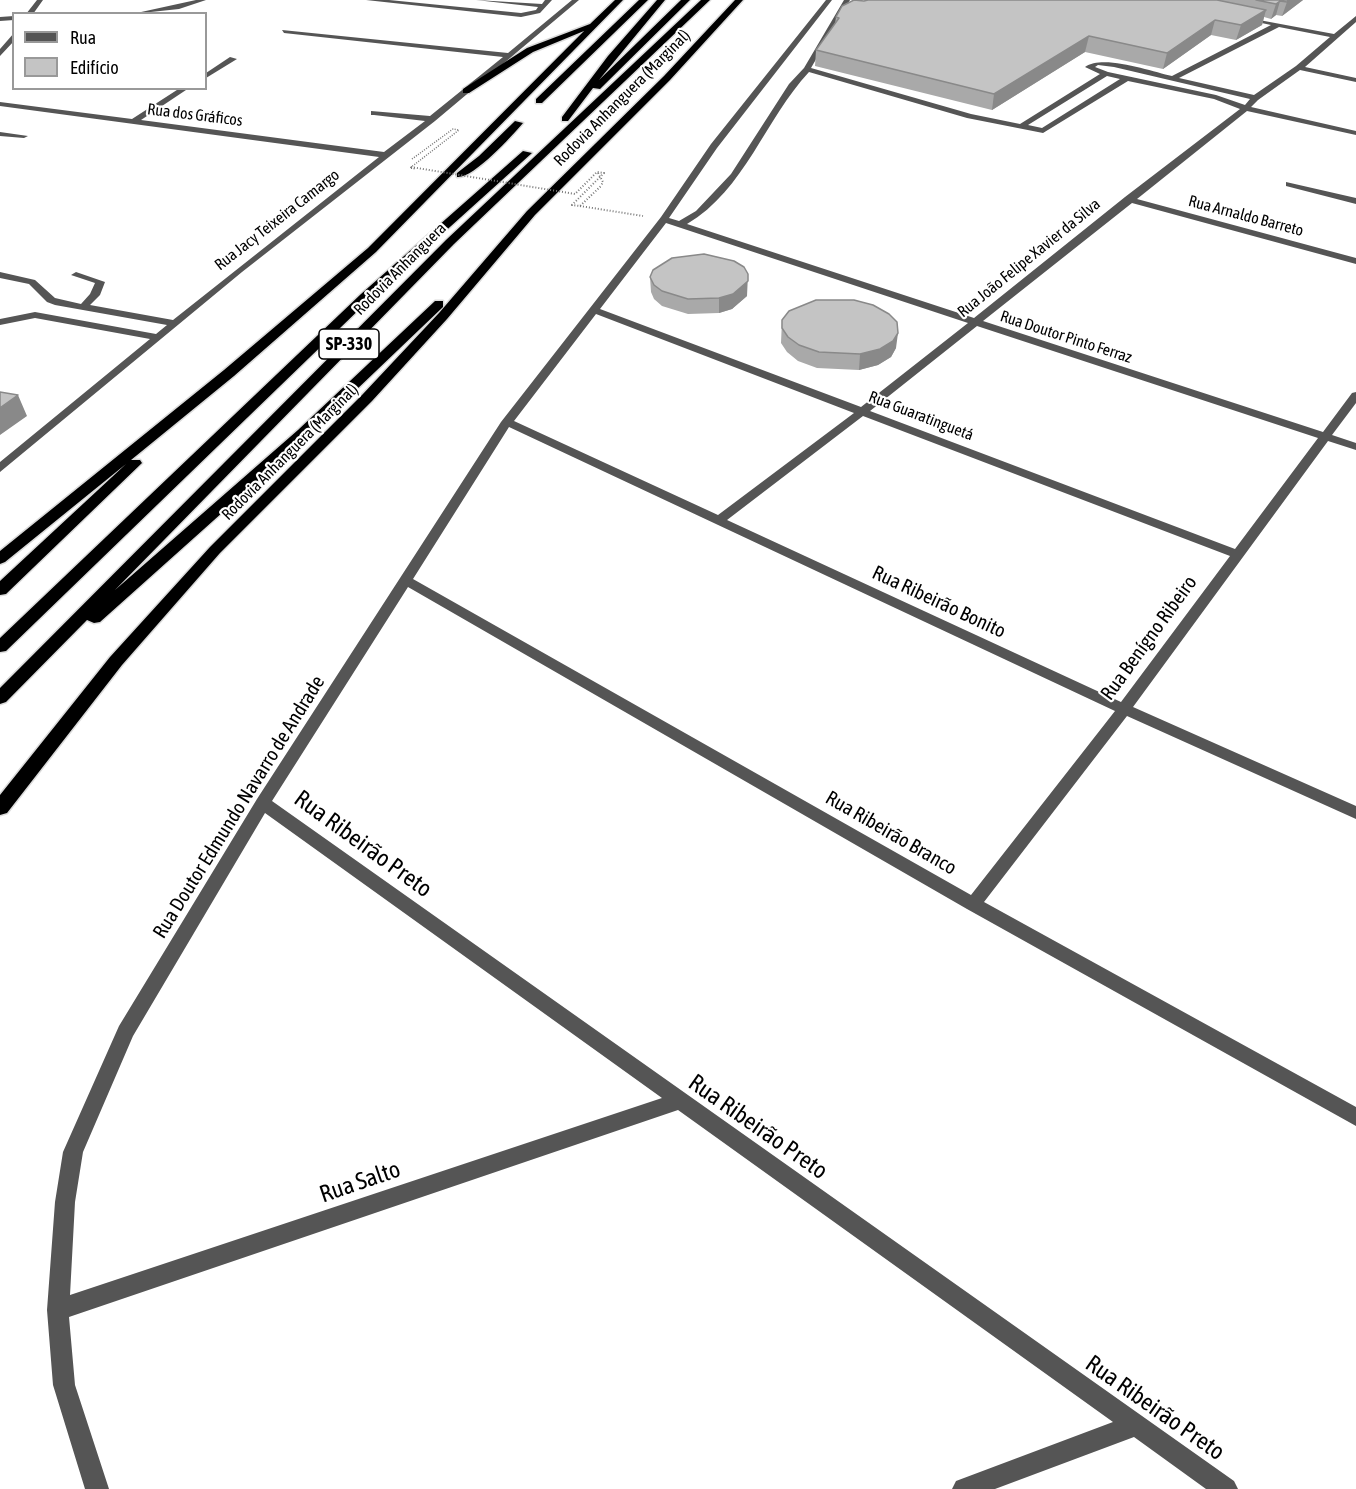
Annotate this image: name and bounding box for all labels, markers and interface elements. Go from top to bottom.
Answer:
legend [12,12,207,90]
street label: Rodovia Anhanguera (Marginal) [550,26,694,170]
text: Rua [70,27,96,48]
text: Edifício [70,57,119,78]
street label: Rua dos Gráficos [146,100,244,130]
street label: Rua Jacy Teixeira Camargo [211,165,343,275]
street label: Rua Arnaldo Barreto [1186,191,1306,241]
street label: Rua João Felipe Xavier da Silva [954,194,1104,322]
street label: Rodovia Anhanguera [350,219,450,319]
street label: Rua Doutor Pinto Ferraz [998,307,1134,367]
road number: SP-330 [319,329,379,359]
street label: Rodovia Anhanguera (Marginal) [218,380,362,524]
street label: Rua Guaratinguetá [866,387,976,445]
street label: Rua Ribeirão Bonito [868,561,1010,643]
street label: Rua Benígno Ribeiro [1096,571,1202,705]
street label: Rua Doutor Edmundo Navarro de Andrade [148,671,330,943]
street label: Rua Ribeirão Preto [288,784,438,904]
street label: Rua Ribeirão Branco [821,786,961,880]
street label: Rua Ribeirão Preto [683,1068,833,1186]
street label: Rua Salto [316,1155,404,1209]
street label: Rua Ribeirão Preto [1080,1349,1230,1467]

